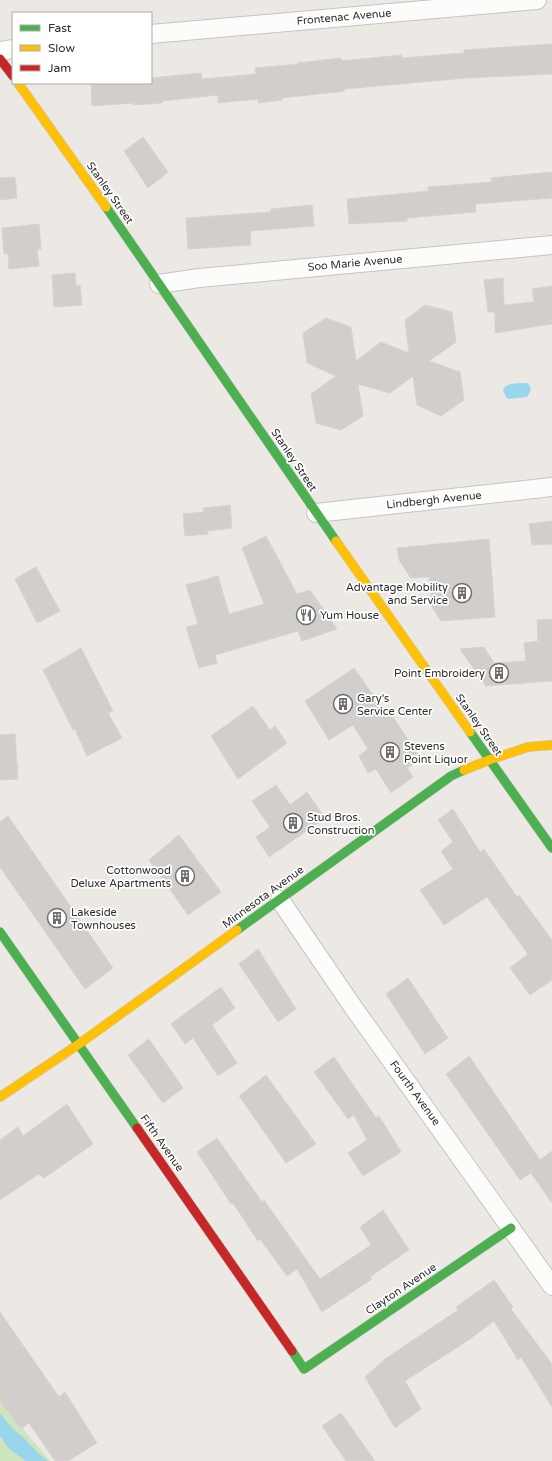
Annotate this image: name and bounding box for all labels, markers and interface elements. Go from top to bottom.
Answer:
street label: Frontenac Avenue [296,6,392,28]
legend [12,12,152,84]
text: Fast [48,21,72,35]
text: Slow [48,41,75,55]
text: Jam [48,61,71,75]
street label: Stanley Street [84,159,136,227]
street label: Soo Marie Avenue [307,252,403,274]
street label: Stanley Street [268,426,320,494]
street label: Lindbergh Avenue [386,489,482,511]
place label: Advantage Mobility and Service [346,581,448,607]
building icon: Advantage Mobility and Service [451,582,473,604]
restaurant icon: Yum House [295,604,317,626]
place label: Yum House [320,609,379,622]
building icon: Point Embroidery [488,662,510,684]
place label: Point Embroidery [394,667,485,680]
street label: Stanley Street [453,691,505,759]
place label: Gary's Service Center [357,692,433,718]
building icon: Gary's Service Center [332,693,354,715]
place label: Stevens Point Liquor [404,740,469,766]
building icon: Stevens Point Liquor [379,741,401,763]
place label: Stud Bros. Construction [307,811,374,837]
building icon: Stud Bros. Construction [282,812,304,834]
street label: Minnesota Avenue [220,863,306,931]
place label: Cottonwood Deluxe Apartments [70,864,171,890]
building icon: Cottonwood Deluxe Apartments [174,865,196,887]
place label: Lakeside Townhouses [71,906,136,932]
building icon: Lakeside Townhouses [46,907,68,929]
street label: Fourth Avenue [387,1058,443,1128]
street label: Fifth Avenue [138,1112,186,1174]
street label: Clayton Avenue [363,1261,439,1317]

